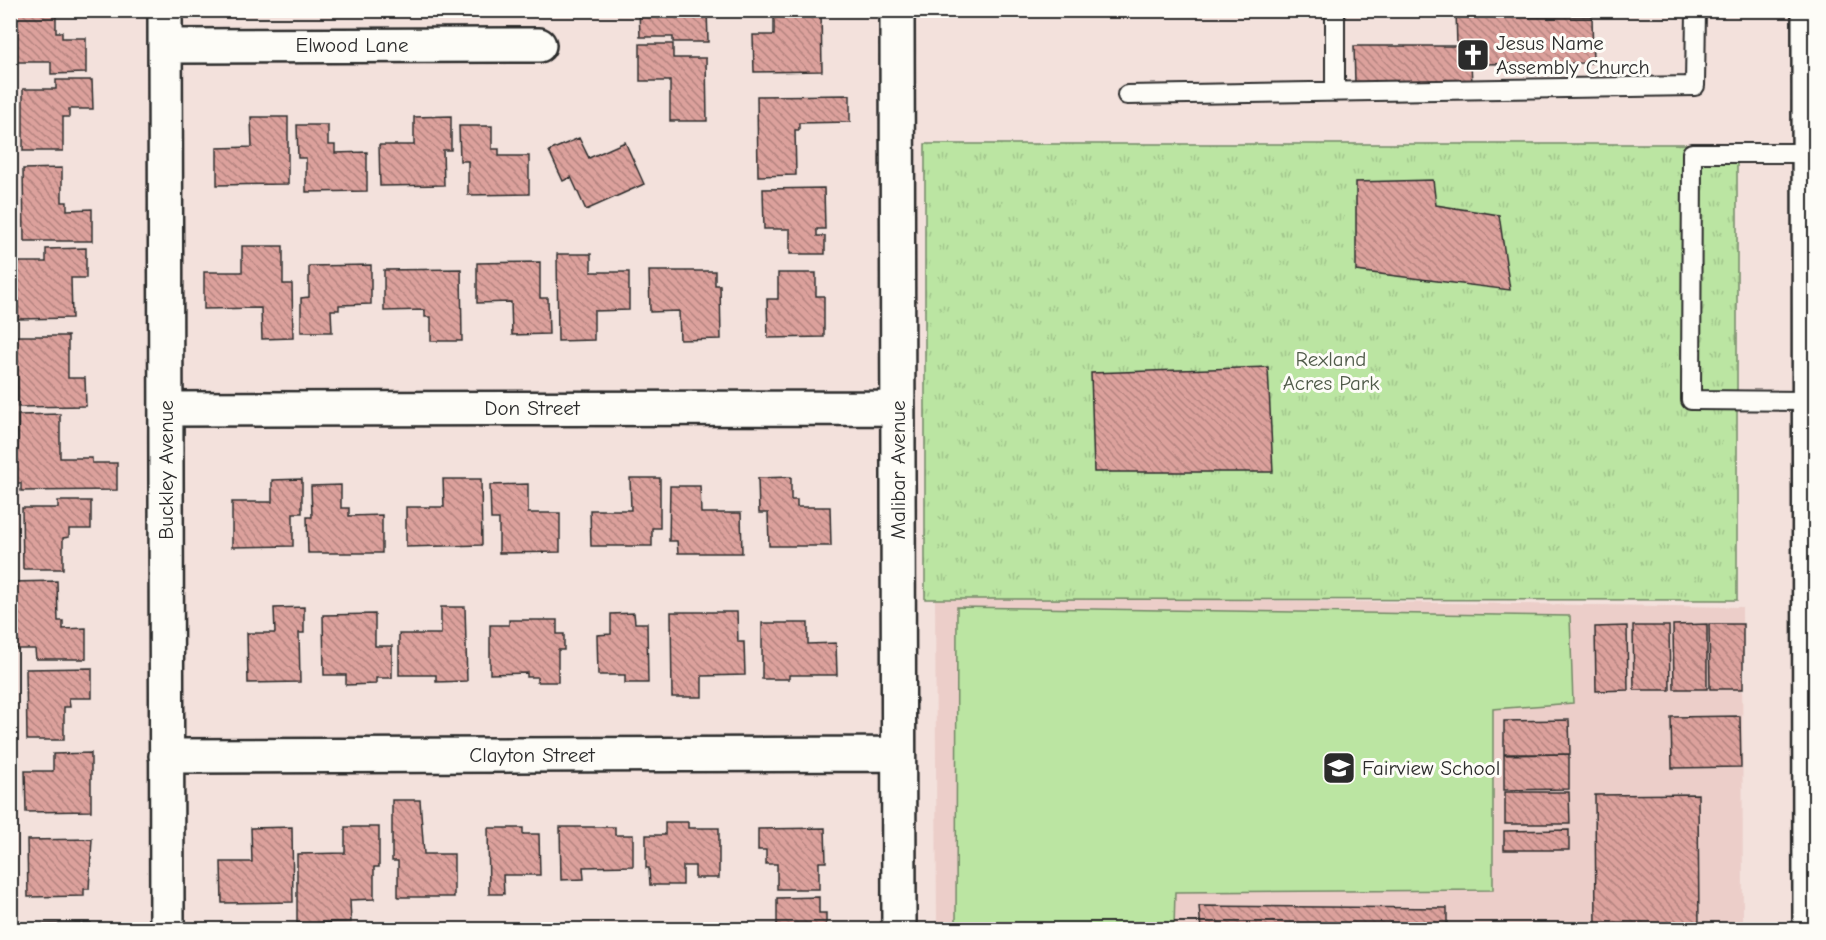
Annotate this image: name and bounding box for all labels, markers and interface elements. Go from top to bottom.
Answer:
place label: Jesus Name Assembly Church [1496,31,1650,79]
street label: Elwood Lane [296,33,408,57]
church icon: Jesus Name Assembly Church [1455,37,1491,73]
park label: Rexland Acres Park [1283,347,1379,395]
street label: Don Street [484,396,581,420]
street label: Buckley Avenue [154,400,178,540]
street label: Malibar Avenue [886,400,910,540]
street label: Clayton Street [469,743,596,767]
school or university icon: Fairview School [1321,750,1357,786]
place label: Fairview School [1362,756,1500,780]

